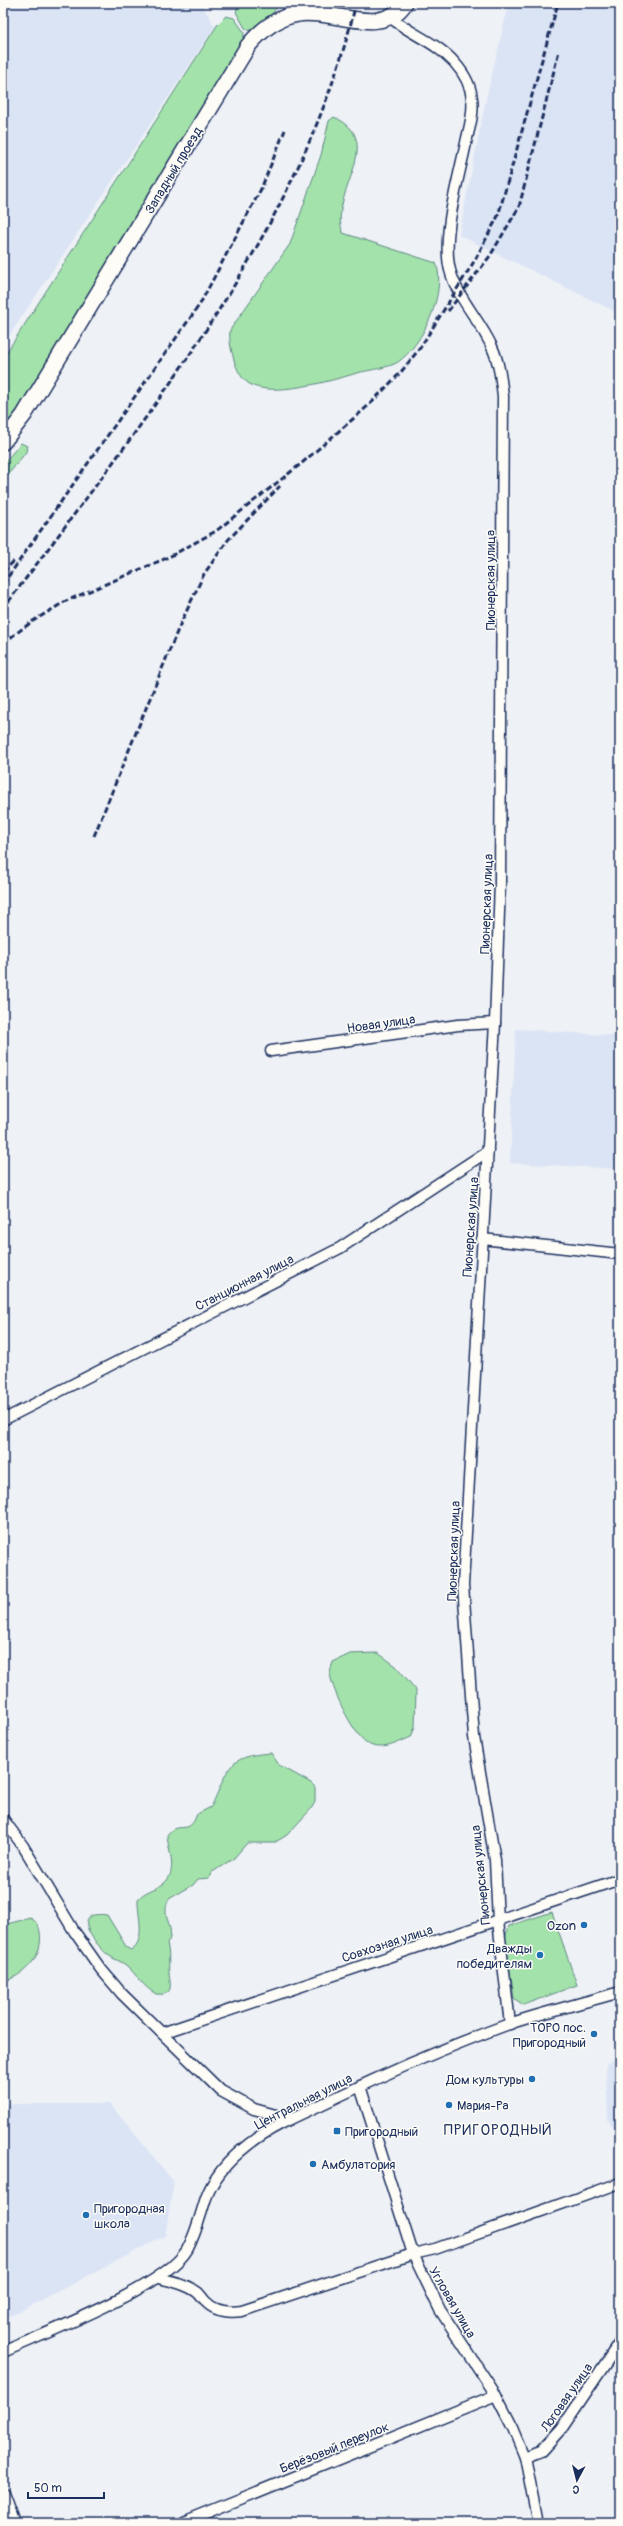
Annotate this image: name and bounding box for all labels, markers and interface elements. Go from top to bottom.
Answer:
street label: Западный проезд [142,124,206,217]
street label: Пионерская улица [483,530,499,630]
street label: Пионерская улица [477,854,497,954]
street label: Новая улица [346,1011,416,1037]
street label: Пионерская улица [460,1177,482,1278]
street label: Станционная улица [193,1251,296,1315]
street label: Пионерская улица [444,1501,464,1601]
street label: Пионерская улица [468,1824,494,1926]
place label: Ozon [547,1918,576,1934]
marker: Ozon [579,1920,589,1930]
street label: Совхозная улица [340,1922,435,1966]
place label: Дважды победителям [457,1941,532,1972]
marker: Дважды победителям [535,1950,545,1960]
place label: ТОРО пос. Пригородный [513,2020,586,2051]
marker: ТОРО пос. Пригородный [589,2029,599,2039]
street label: Центральная улица [252,2070,355,2133]
place label: Дом культуры [445,2072,524,2088]
marker: Дом культуры [527,2074,537,2084]
place label: Мария-Ра [457,2098,508,2114]
marker: Мария-Ра [444,2100,454,2110]
district label: ПРИГОРОДНЫЙ [444,2121,552,2140]
place label: Пригородный [345,2124,418,2140]
marker: Пригородный [332,2126,342,2136]
place label: Амбулатория [321,2157,395,2173]
marker: Амбулатория [308,2159,318,2169]
place label: Пригородная школа [94,2201,165,2232]
marker: Пригородная школа [81,2210,91,2220]
street label: Угловая улица [425,2264,479,2341]
street label: Логовая улица [537,2360,596,2436]
street label: Берёзовый переулок [278,2419,391,2477]
north arrow [557,2460,597,2500]
scale bar [28,2474,104,2500]
text: 50 m [34,2481,62,2496]
text: С [571,2483,580,2496]

